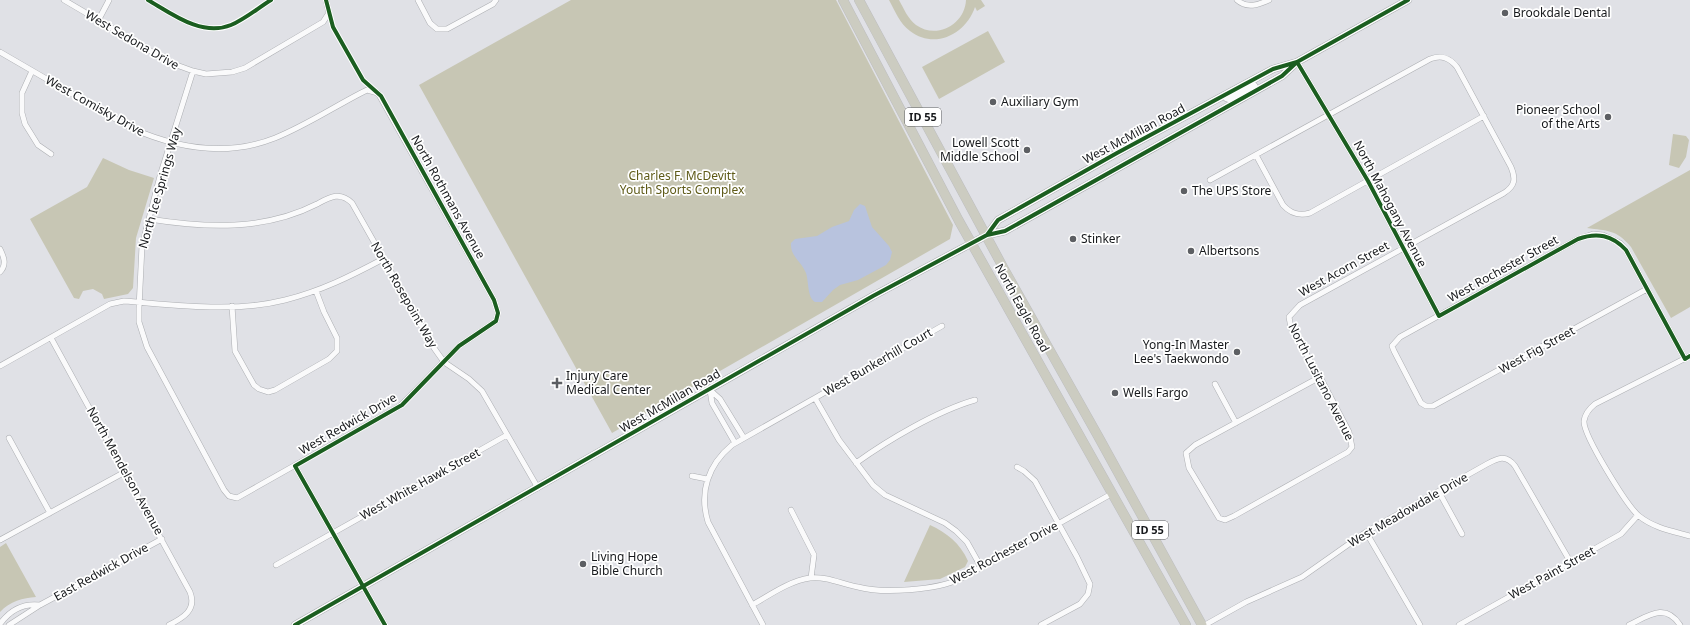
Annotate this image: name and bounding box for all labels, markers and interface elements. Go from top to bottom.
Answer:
place label: Brookdale Dental [1513,4,1611,21]
street label: West Sedona Drive [82,6,183,73]
marker: Brookdale Dental [1500,8,1510,18]
street label: West Comisky Drive [43,71,148,140]
place label: Auxiliary Gym [1001,93,1079,110]
marker: Auxiliary Gym [988,97,998,107]
street label: West McMillan Road [1080,99,1188,168]
place label: Pioneer School of the Arts [1516,101,1600,132]
road number: ID 55 [905,108,941,126]
marker: Pioneer School of the Arts [1603,112,1613,122]
street label: North Ice Springs Way [134,124,185,250]
street label: North Rothmans Avenue [407,132,490,262]
place label: Lowell Scott Middle School [940,134,1020,165]
street label: North Mahogany Avenue [1350,137,1431,270]
marker: Lowell Scott Middle School [1022,145,1032,155]
park label: Charles F. McDevitt Youth Sports Complex [620,167,745,198]
place label: The UPS Store [1192,182,1272,199]
marker: The UPS Store [1179,186,1189,196]
place label: Stinker [1081,230,1121,247]
street label: West Rochester Street [1444,231,1562,306]
marker: Stinker [1068,234,1078,244]
street label: West Acorn Street [1296,236,1392,300]
street label: North Rosepoint Way [367,239,442,352]
place label: Albertsons [1199,242,1260,259]
marker: Albertsons [1186,246,1196,256]
street label: North Eagle Road [991,260,1054,355]
street label: North Lusitano Avenue [1284,320,1359,444]
street label: West Fig Street [1496,321,1578,377]
street label: West Bunkerhill Court [820,323,936,400]
place label: Yong-In Master Lee's Taekwondo [1134,336,1229,367]
marker: Yong-In Master Lee's Taekwondo [1232,347,1242,357]
street label: West McMillan Road [616,365,723,436]
place label: Injury Care Medical Center [566,367,651,398]
marker: Injury Care Medical Center [551,377,563,389]
place label: Wells Fargo [1123,384,1188,401]
marker: Wells Fargo [1110,388,1120,398]
street label: West Redwick Drive [296,389,400,458]
street label: North Mendelson Avenue [83,404,168,538]
street label: West White Hawk Street [357,443,483,524]
street label: West Meadowdale Drive [1345,468,1471,551]
street label: West Rochester Drive [947,517,1061,588]
road number: ID 55 [1132,521,1168,539]
street label: East Redwick Drive [50,538,151,605]
street label: West Paint Street [1505,541,1599,603]
place label: Living Hope Bible Church [591,548,663,579]
marker: Living Hope Bible Church [578,559,588,569]

